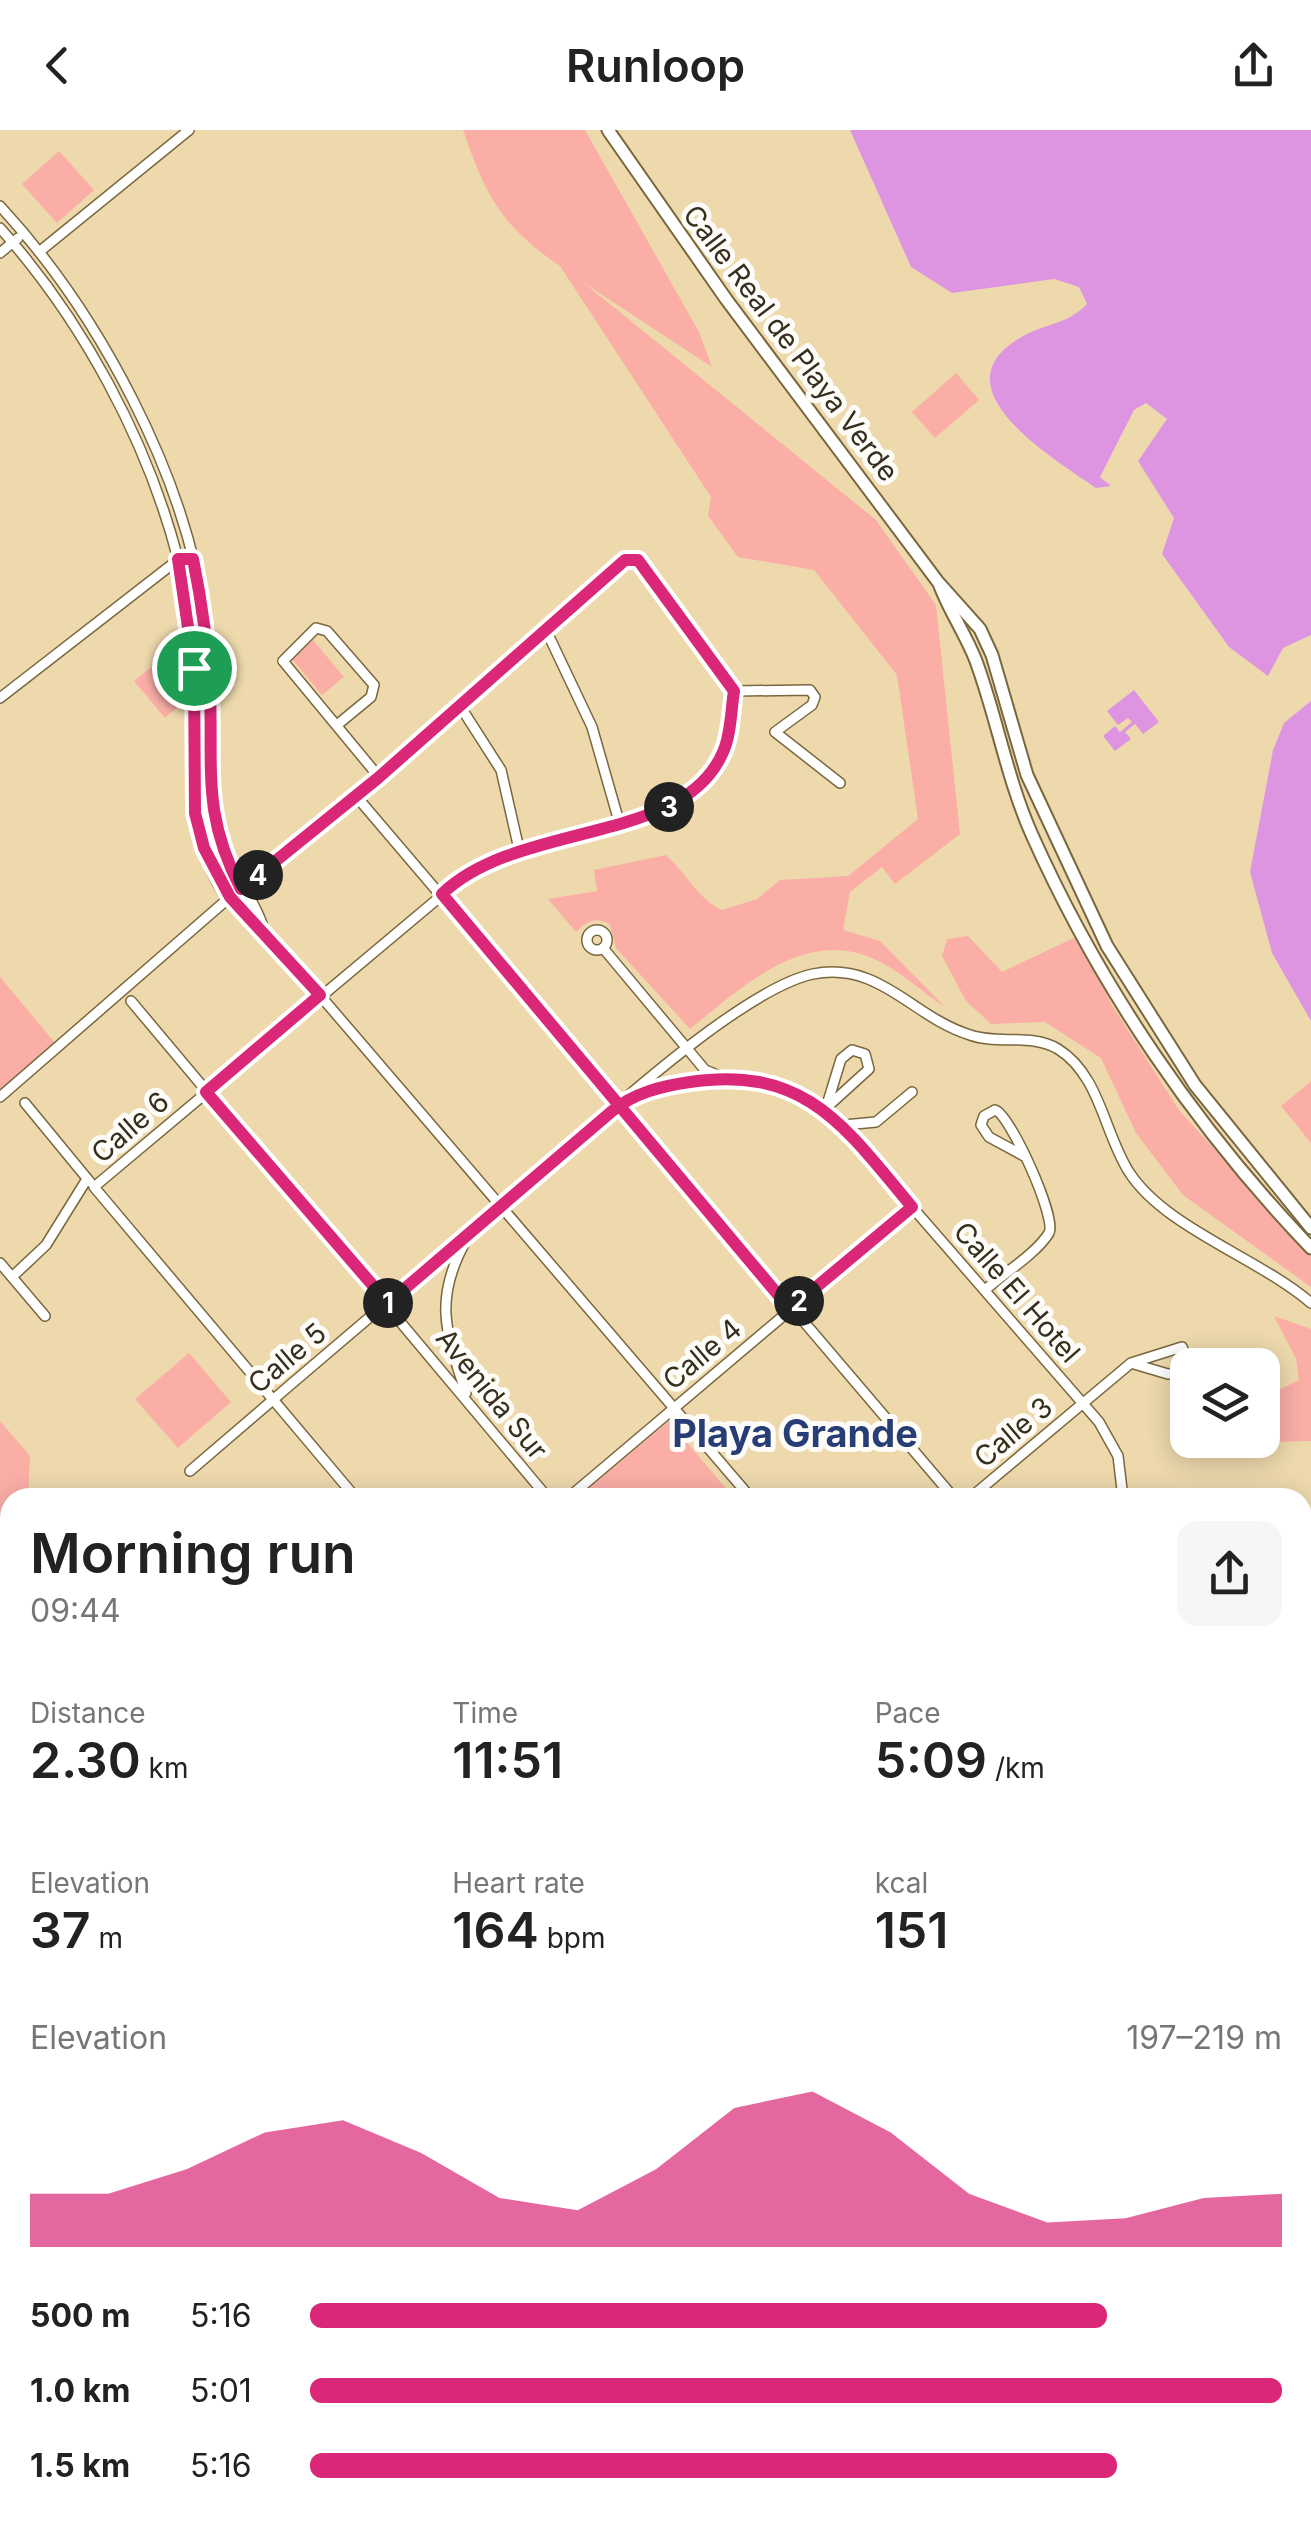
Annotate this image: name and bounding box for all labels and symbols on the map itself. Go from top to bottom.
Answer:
street label: Calle Real de Playa Verde [676,198,906,488]
pin [152,626,237,711]
pin: 3 [644,782,694,832]
pin: 4 [233,850,283,900]
street label: Calle 6 [84,1084,176,1170]
street label: Calle El Hotel [947,1215,1087,1369]
pin: 2 [774,1276,824,1326]
pin: 1 [363,1278,413,1328]
street label: Calle 4 [656,1311,748,1397]
street label: Calle 5 [241,1316,333,1400]
street label: Avenida Sur [429,1322,555,1466]
street label: Calle 3 [967,1390,1059,1474]
district label: Playa Grande [672,1410,918,1456]

